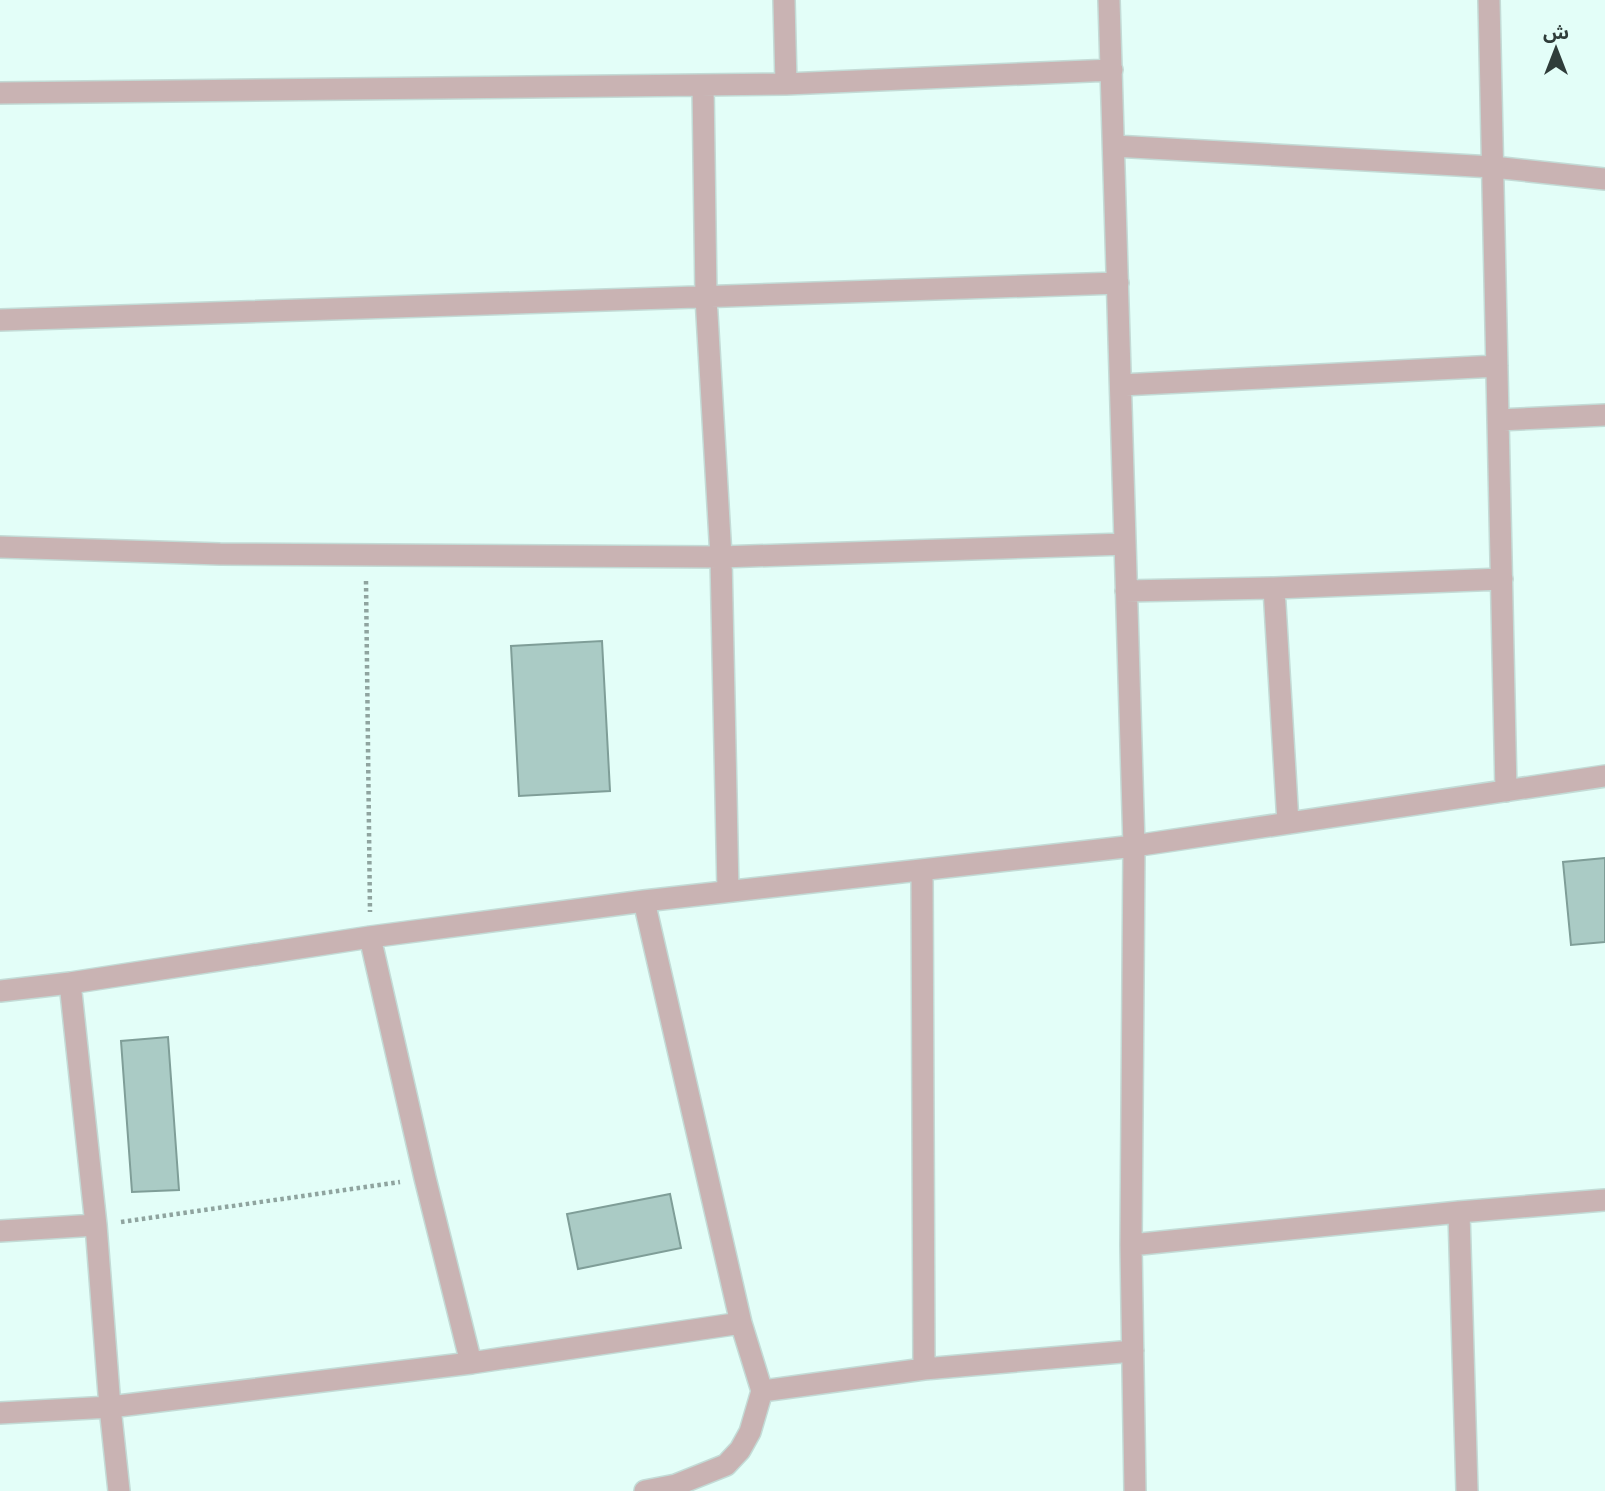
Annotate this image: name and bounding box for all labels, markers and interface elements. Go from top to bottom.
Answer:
north arrow [1521,14,1591,84]
text: ش [1543,21,1569,44]

